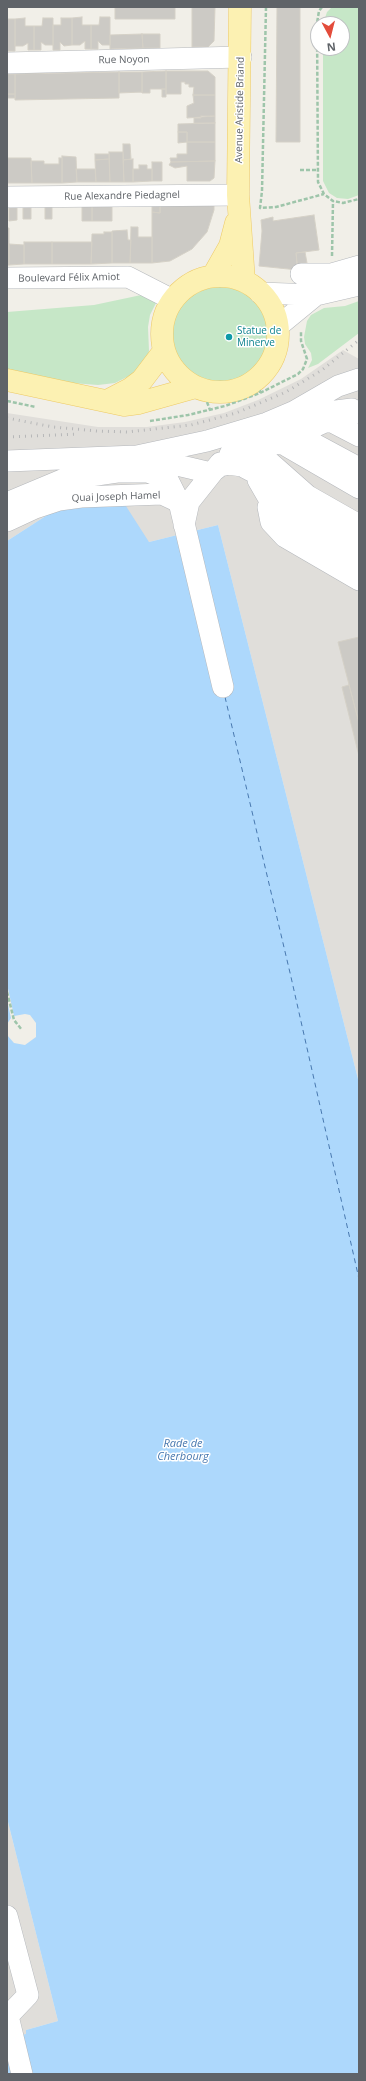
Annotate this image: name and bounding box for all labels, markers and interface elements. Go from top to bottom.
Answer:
north arrow [310,16,350,56]
text: N [326,39,337,55]
street label: Rue Noyon [98,54,150,66]
street label: Avenue Aristide Briand [233,57,247,163]
street label: Rue Alexandre Piedagnel [64,189,180,203]
street label: Boulevard Félix Amiot [18,271,120,285]
place label: Statue de Minerve [237,325,281,348]
marker: Statue de Minerve [224,332,234,342]
street label: Quai Joseph Hamel [71,489,161,505]
water label: Rade de Cherbourg [157,1437,209,1463]

